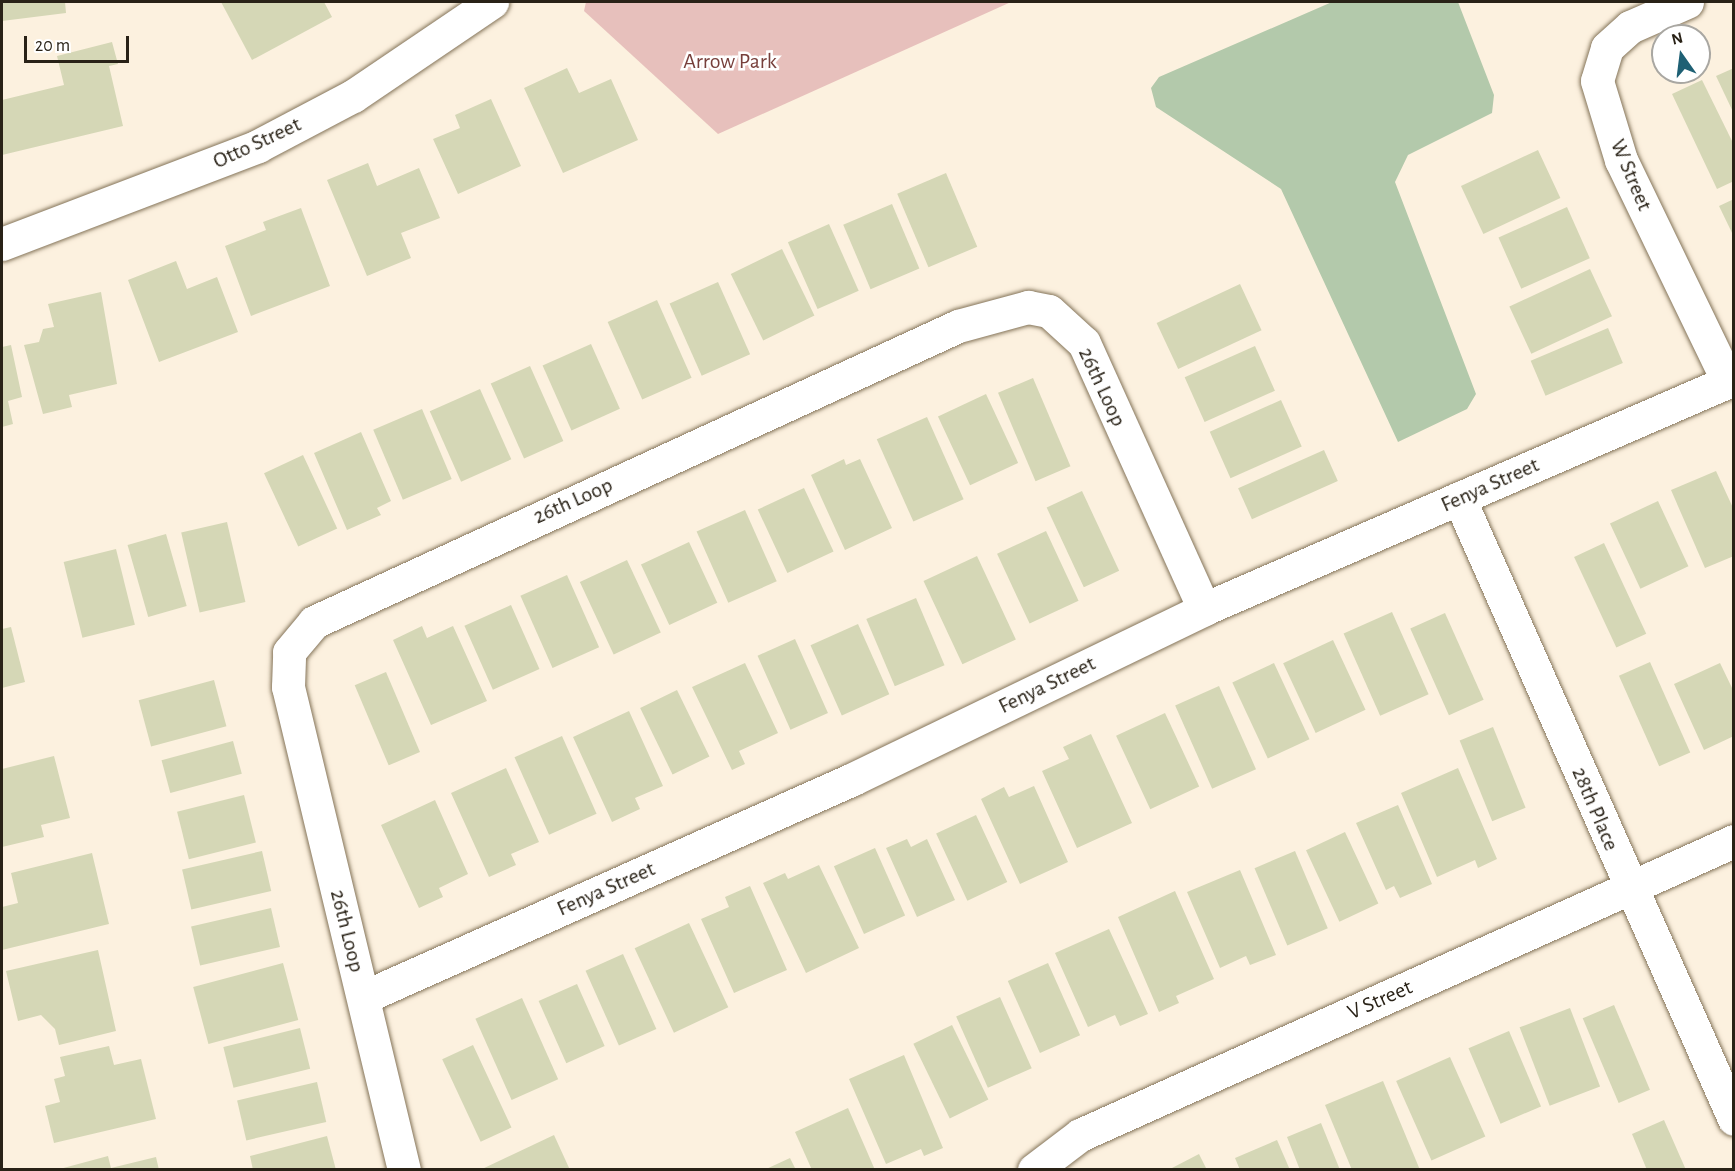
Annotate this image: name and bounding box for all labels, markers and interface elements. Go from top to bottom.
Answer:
scale bar [27,24,132,62]
north arrow [1651,24,1711,84]
text: N [1670,29,1684,48]
text: 20 m [35,37,70,55]
park label: Arrow Park [683,49,777,75]
street label: Otto Street [209,111,305,175]
street label: W Street [1604,135,1658,215]
street label: 26th Loop [1072,343,1132,431]
street label: Fenya Street [1437,452,1543,518]
street label: 26th Loop [529,472,617,530]
street label: Fenya Street [994,650,1100,720]
street label: 28th Place [1566,763,1624,855]
street label: Fenya Street [553,856,659,922]
street label: 26th Loop [324,887,370,975]
street label: V Street [1344,974,1416,1026]

